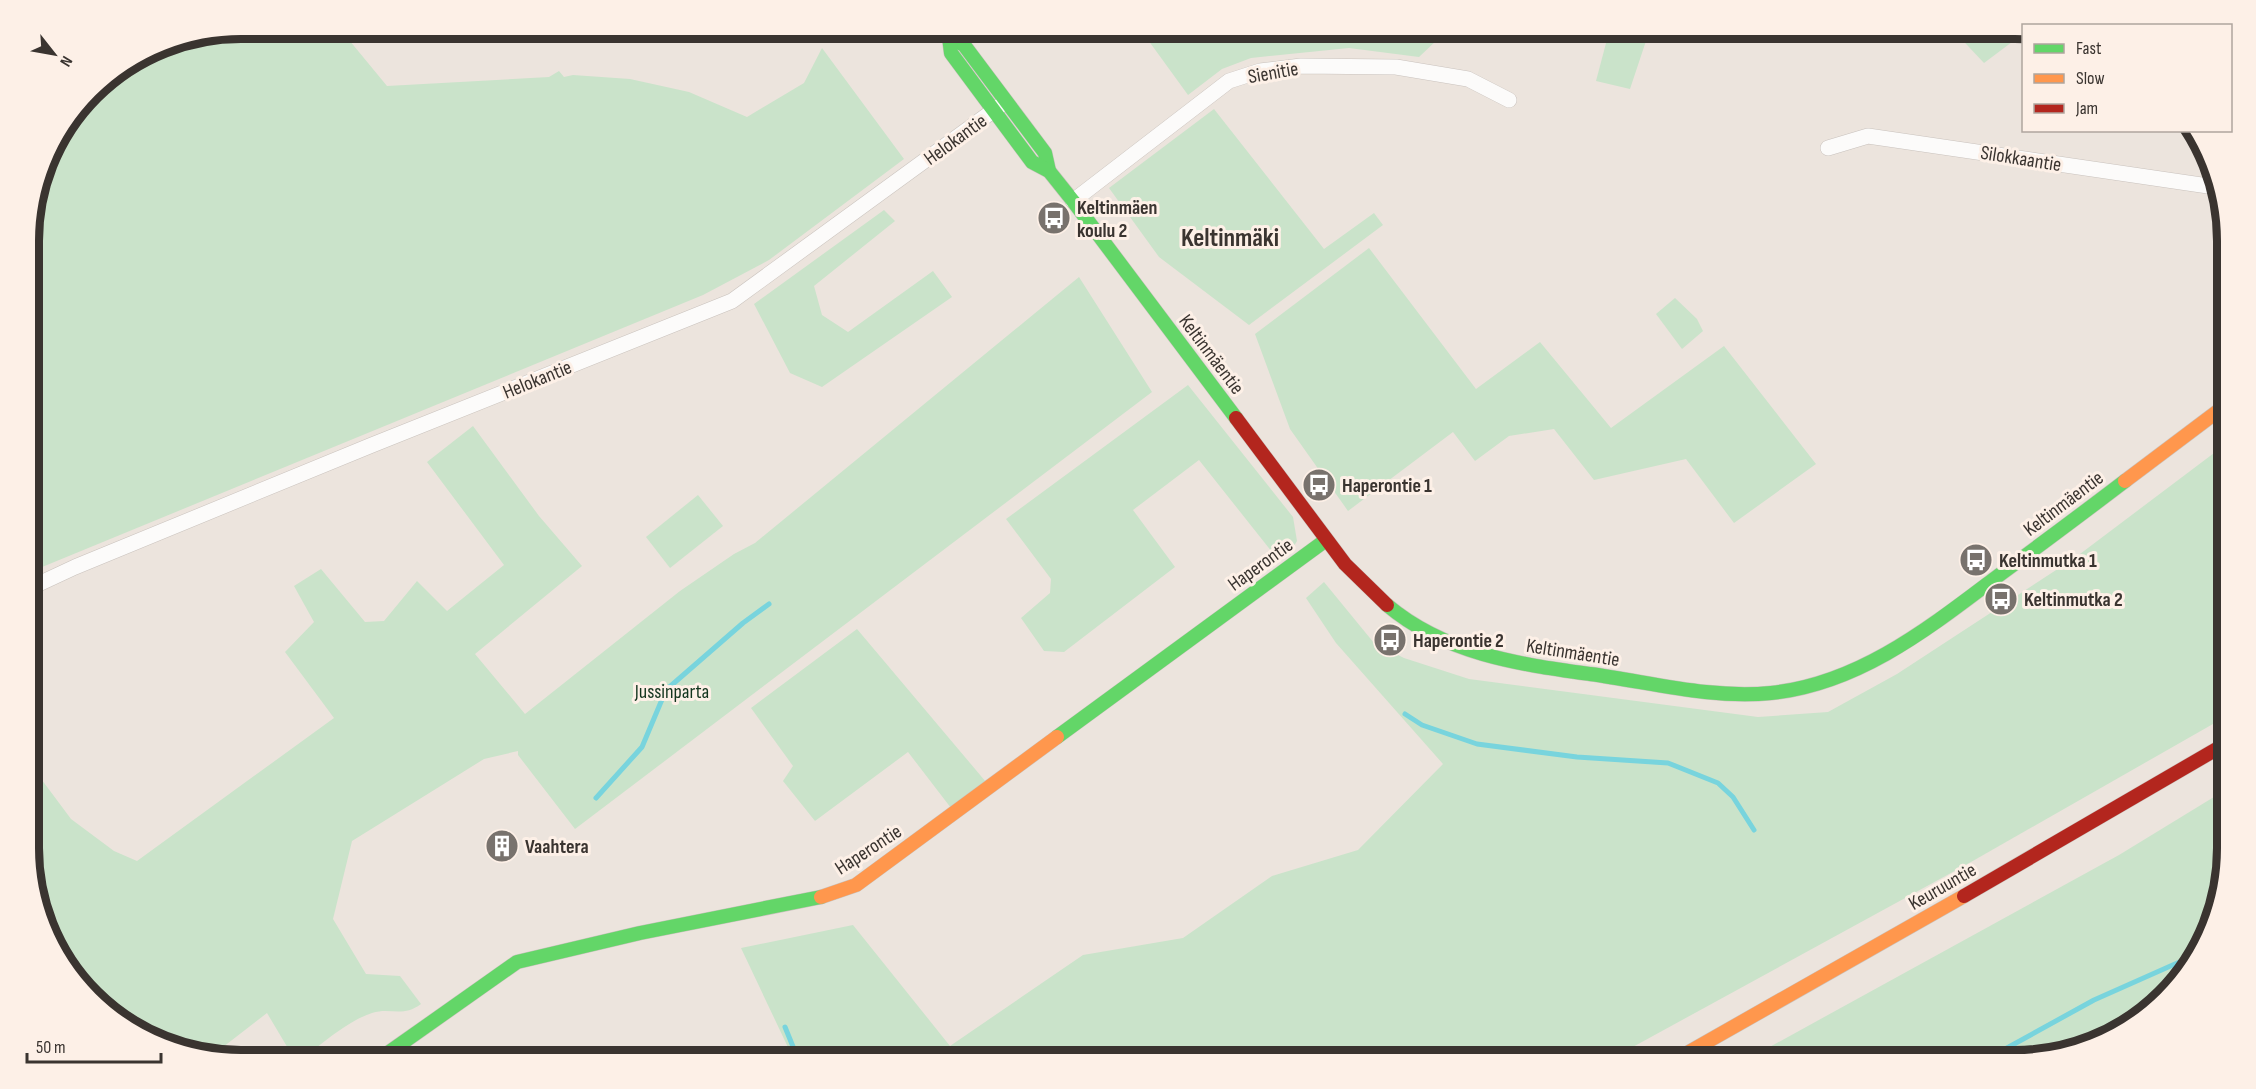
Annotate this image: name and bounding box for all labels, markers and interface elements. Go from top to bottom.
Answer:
north arrow [24,24,84,84]
legend [2022,24,2232,132]
text: Fast [2076,38,2102,59]
text: N [55,52,76,70]
street label: Sienitie [1246,57,1300,89]
text: Slow [2076,68,2105,89]
text: Jam [2075,98,2098,119]
street label: Helokantie [919,109,992,171]
street label: Silokkaantie [1979,141,2063,177]
place label: Keltinmäen koulu 2 [1077,196,1158,243]
bus stop icon: Keltinmäen koulu 2 [1036,200,1072,236]
district label: Keltinmäki [1181,223,1279,254]
street label: Keltinmäentie [1173,310,1249,399]
street label: Helokantie [499,355,575,405]
street label: Keltinmäentie [2019,466,2108,542]
bus stop icon: Haperontie 1 [1301,467,1337,503]
place label: Haperontie 1 [1342,474,1432,498]
street label: Haperontie [1223,533,1298,596]
bus stop icon: Keltinmutka 1 [1958,542,1994,578]
place label: Keltinmutka 1 [1999,549,2097,573]
bus stop icon: Keltinmutka 2 [1983,581,2019,617]
place label: Keltinmutka 2 [2024,588,2123,612]
bus stop icon: Haperontie 2 [1372,622,1408,658]
place label: Haperontie 2 [1413,629,1504,653]
street label: Keltinmäentie [1525,634,1621,672]
park label: Jussinparta [634,680,709,704]
street label: Haperontie [831,819,906,880]
building icon: Vaahtera [484,828,520,864]
place label: Vaahtera [525,835,589,859]
street label: Keuruuntie [1904,858,1981,916]
scale bar [27,1026,160,1064]
text: 50 m [36,1037,66,1058]

